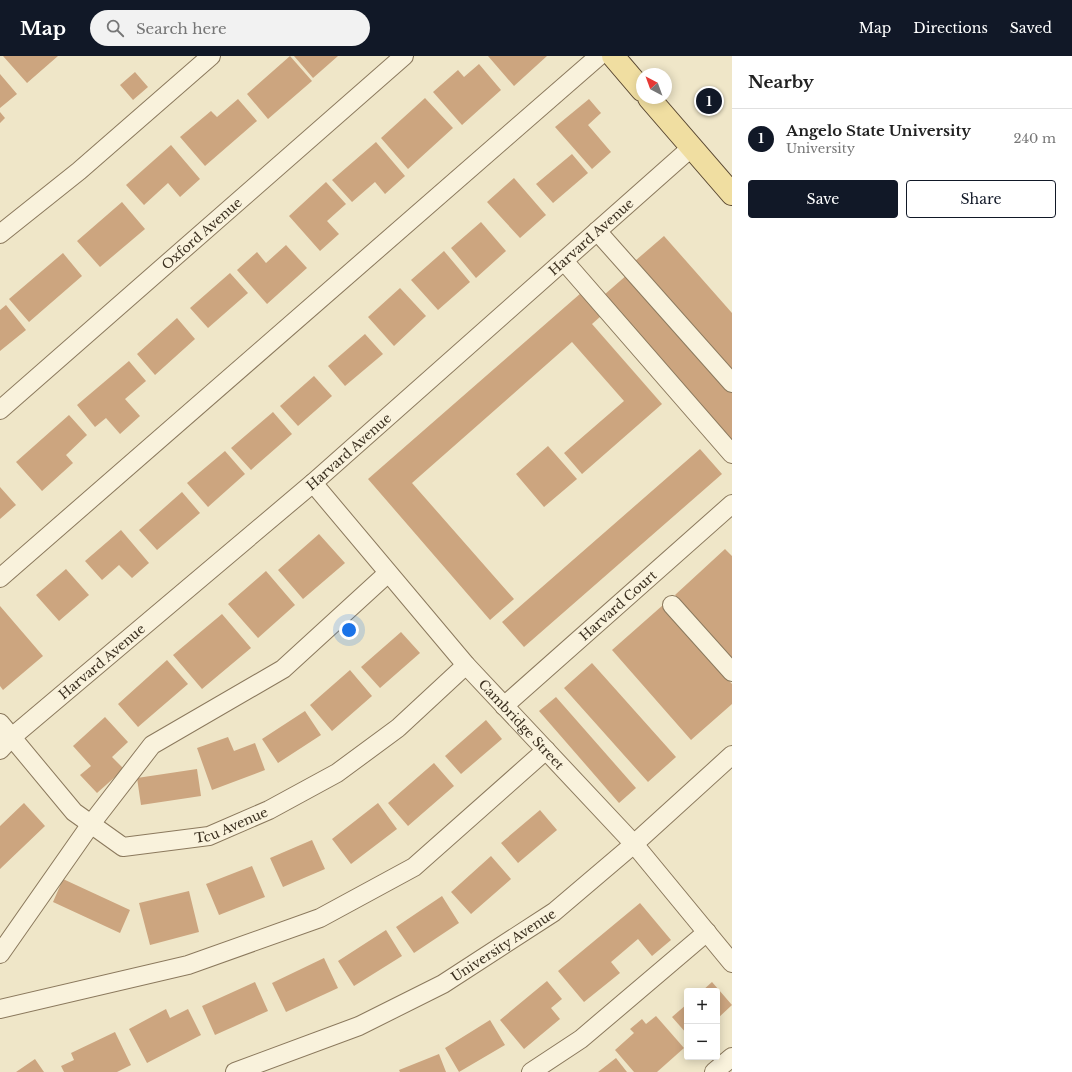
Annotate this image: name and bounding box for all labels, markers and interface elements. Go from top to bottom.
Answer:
search box [90,10,370,46]
text: Map [20,17,66,40]
icon: search [104,17,126,39]
text: Search here [136,19,227,38]
text: Map [859,19,891,37]
text: Directions [913,19,988,37]
text: Saved [1010,19,1052,37]
north arrow [636,68,672,104]
text: Nearby [748,72,814,93]
pin: 1 [696,86,722,116]
text: Angelo State University [786,121,971,140]
text: 1 [758,130,764,147]
text: 240 m [1013,130,1056,147]
text: University [786,140,855,157]
button: Save [748,180,898,218]
button: Share [906,180,1056,218]
street label: Oxford Avenue [158,194,246,274]
street label: Harvard Avenue [545,195,637,279]
street label: Harvard Avenue [303,410,395,494]
street label: Harvard Court [576,567,660,644]
street label: Harvard Avenue [55,620,149,703]
your location [339,620,359,640]
street label: Cambridge Street [475,676,568,773]
street label: Tcu Avenue [194,804,270,847]
street label: University Avenue [448,905,559,985]
map controls [684,988,720,1060]
button: + [684,988,720,1024]
button: − [684,1024,720,1060]

